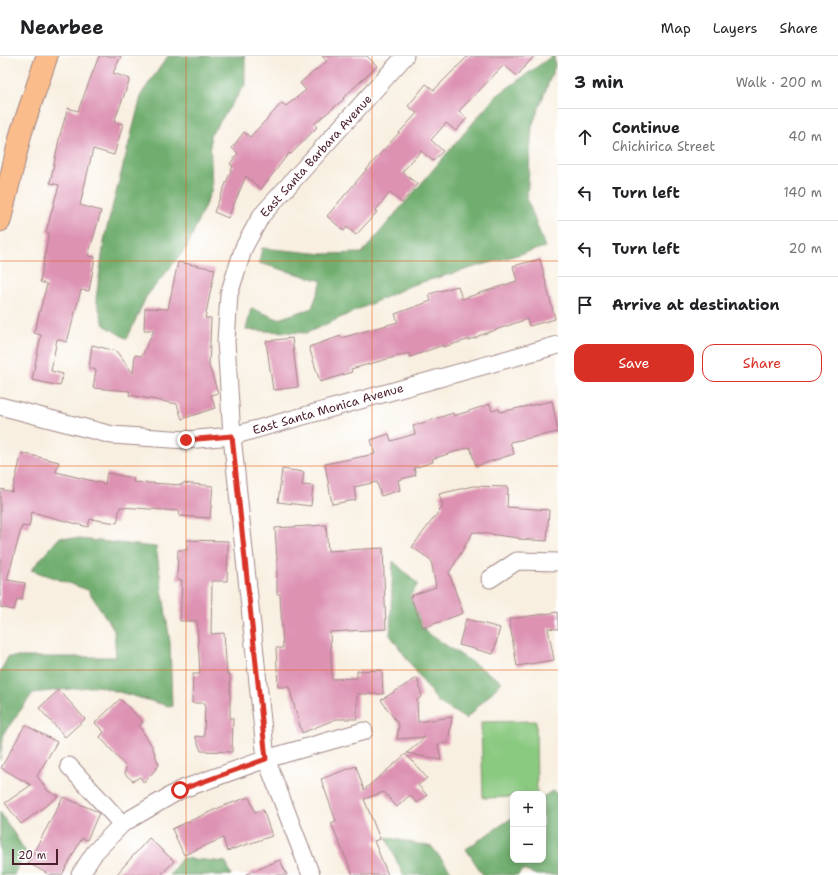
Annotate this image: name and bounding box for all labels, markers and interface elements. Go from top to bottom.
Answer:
text: Nearbee [20,15,104,40]
text: Map [661,19,691,37]
text: Layers [713,19,757,37]
text: Share [779,19,818,37]
text: 3 min [574,71,624,93]
text: Walk · 200 m [736,74,822,91]
street label: East Santa Barbara Avenue [257,91,376,221]
text: Continue [612,118,680,138]
icon: ahead [574,126,596,148]
text: 40 m [788,128,822,145]
text: Chichirica Street [612,138,715,155]
icon: left [574,182,596,204]
text: Turn left [612,183,680,203]
text: 140 m [783,184,822,201]
icon: left [574,238,596,260]
text: Turn left [612,239,680,259]
text: 20 m [789,240,822,257]
icon: arrive [574,294,596,316]
text: Arrive at destination [612,295,780,315]
button: Save [574,344,694,382]
button: Share [702,344,822,382]
street label: East Santa Monica Avenue [251,380,406,438]
route end [177,431,195,449]
route start [171,781,189,799]
map controls [510,791,546,863]
button: + [510,791,546,827]
button: − [510,827,546,863]
scale bar [12,847,58,866]
text: 20 m [18,848,46,863]

